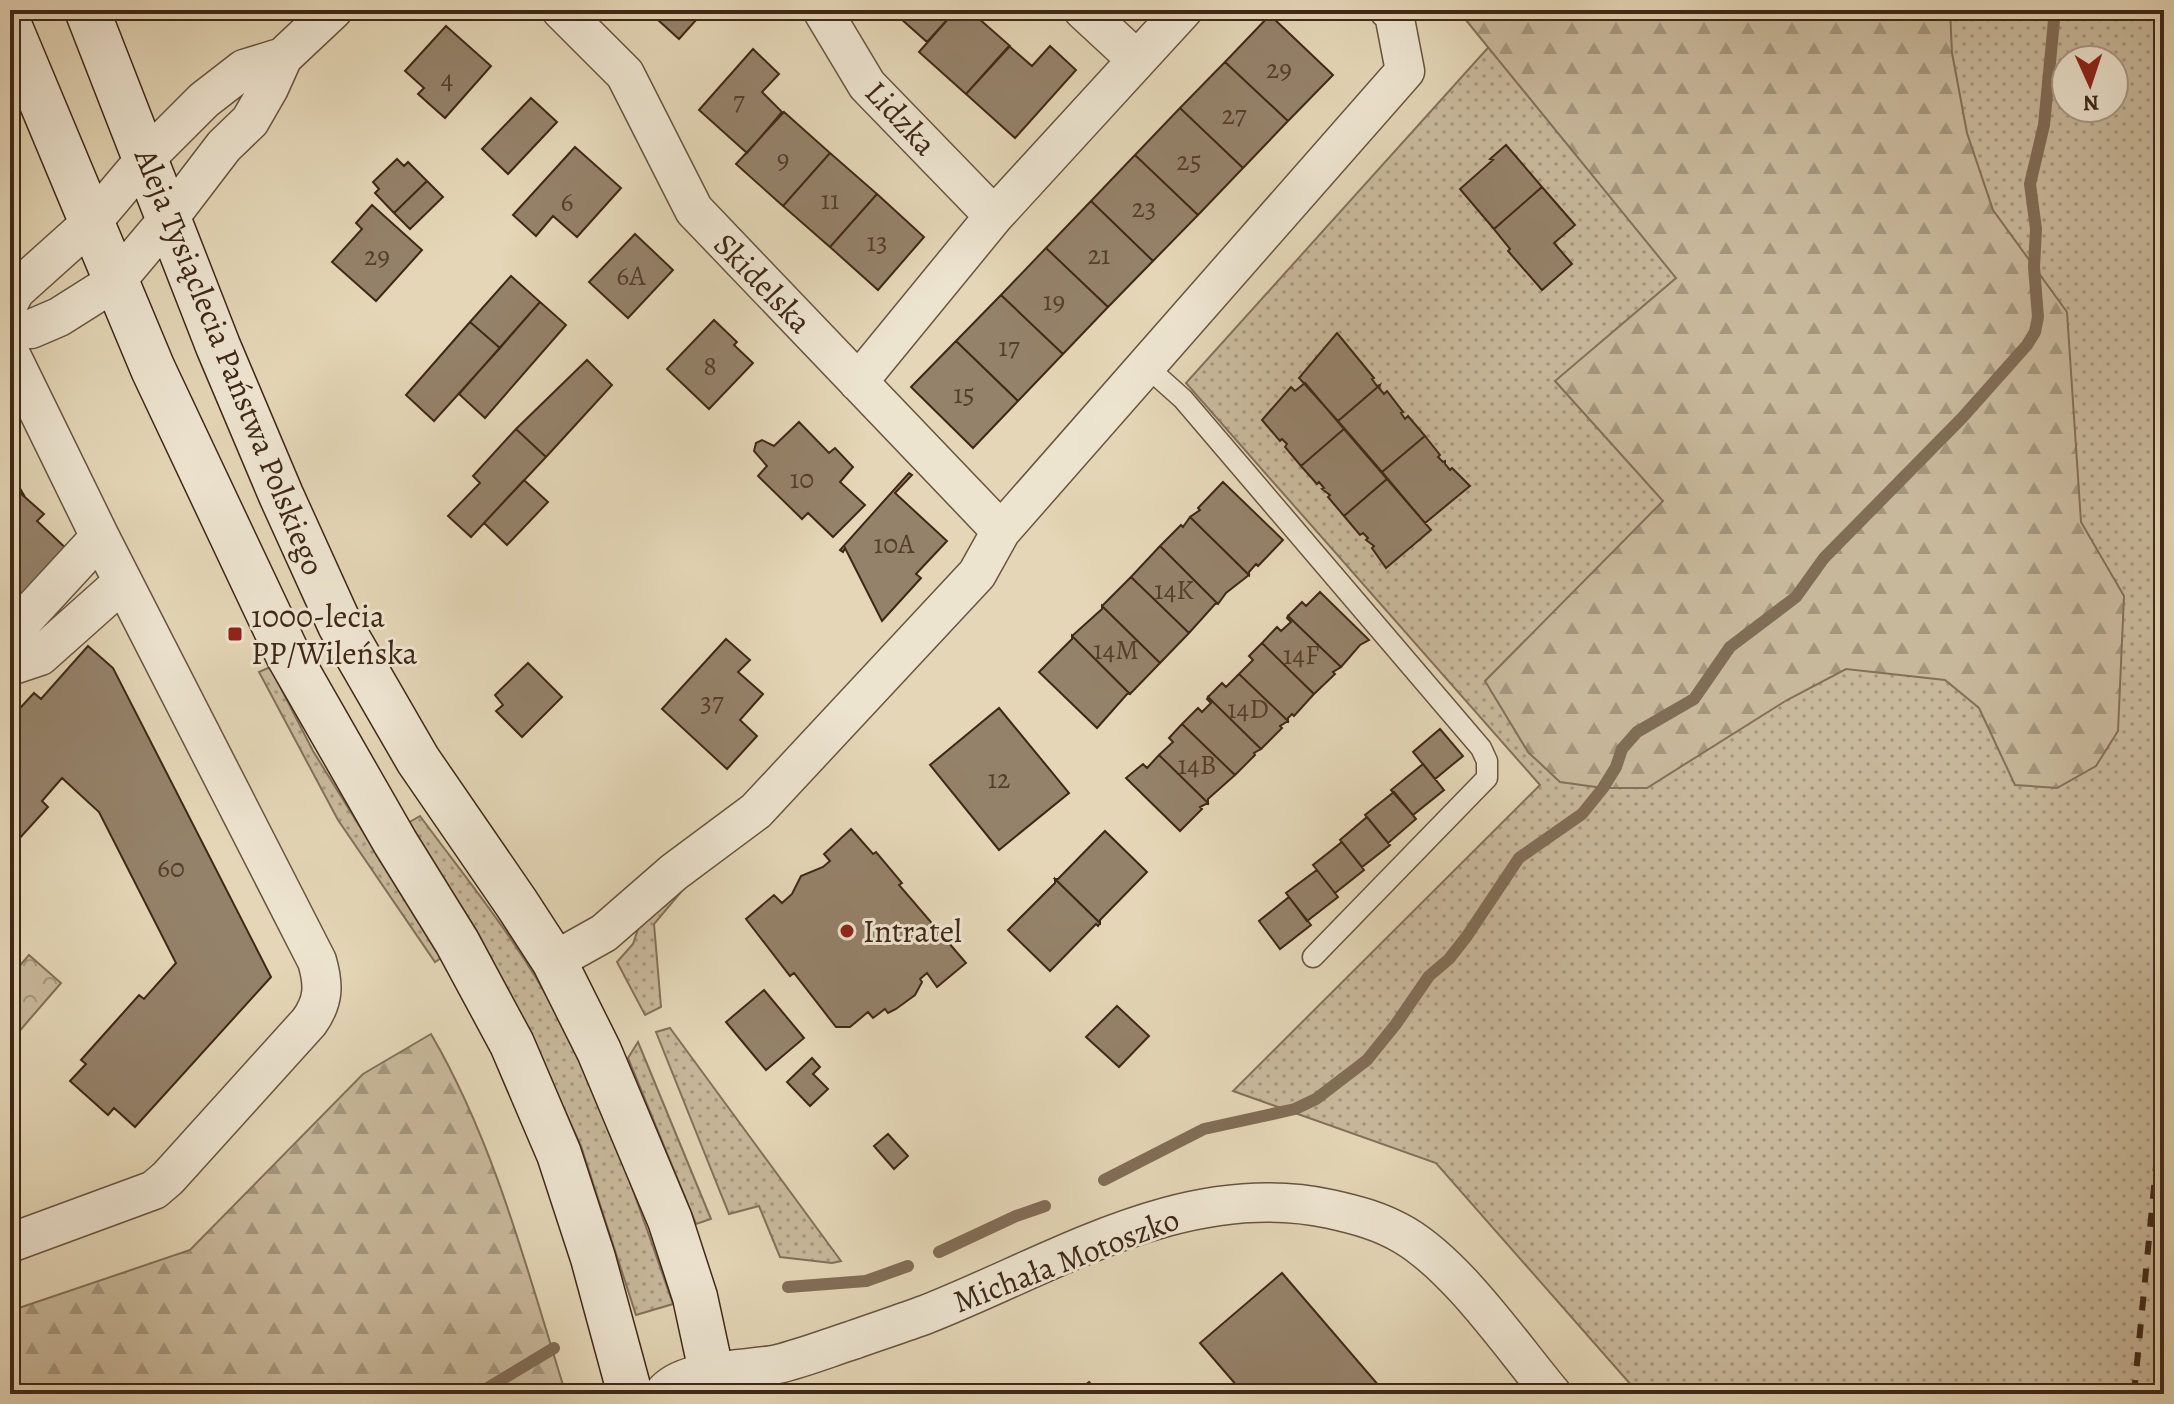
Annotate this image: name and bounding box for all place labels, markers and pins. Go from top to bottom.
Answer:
place label: 1000-lecia PP/Wileńska [251,594,418,675]
marker: 1000-lecia PP/Wileńska [226,625,244,643]
place label: Intratel [863,909,962,953]
marker: Intratel [838,922,856,940]

